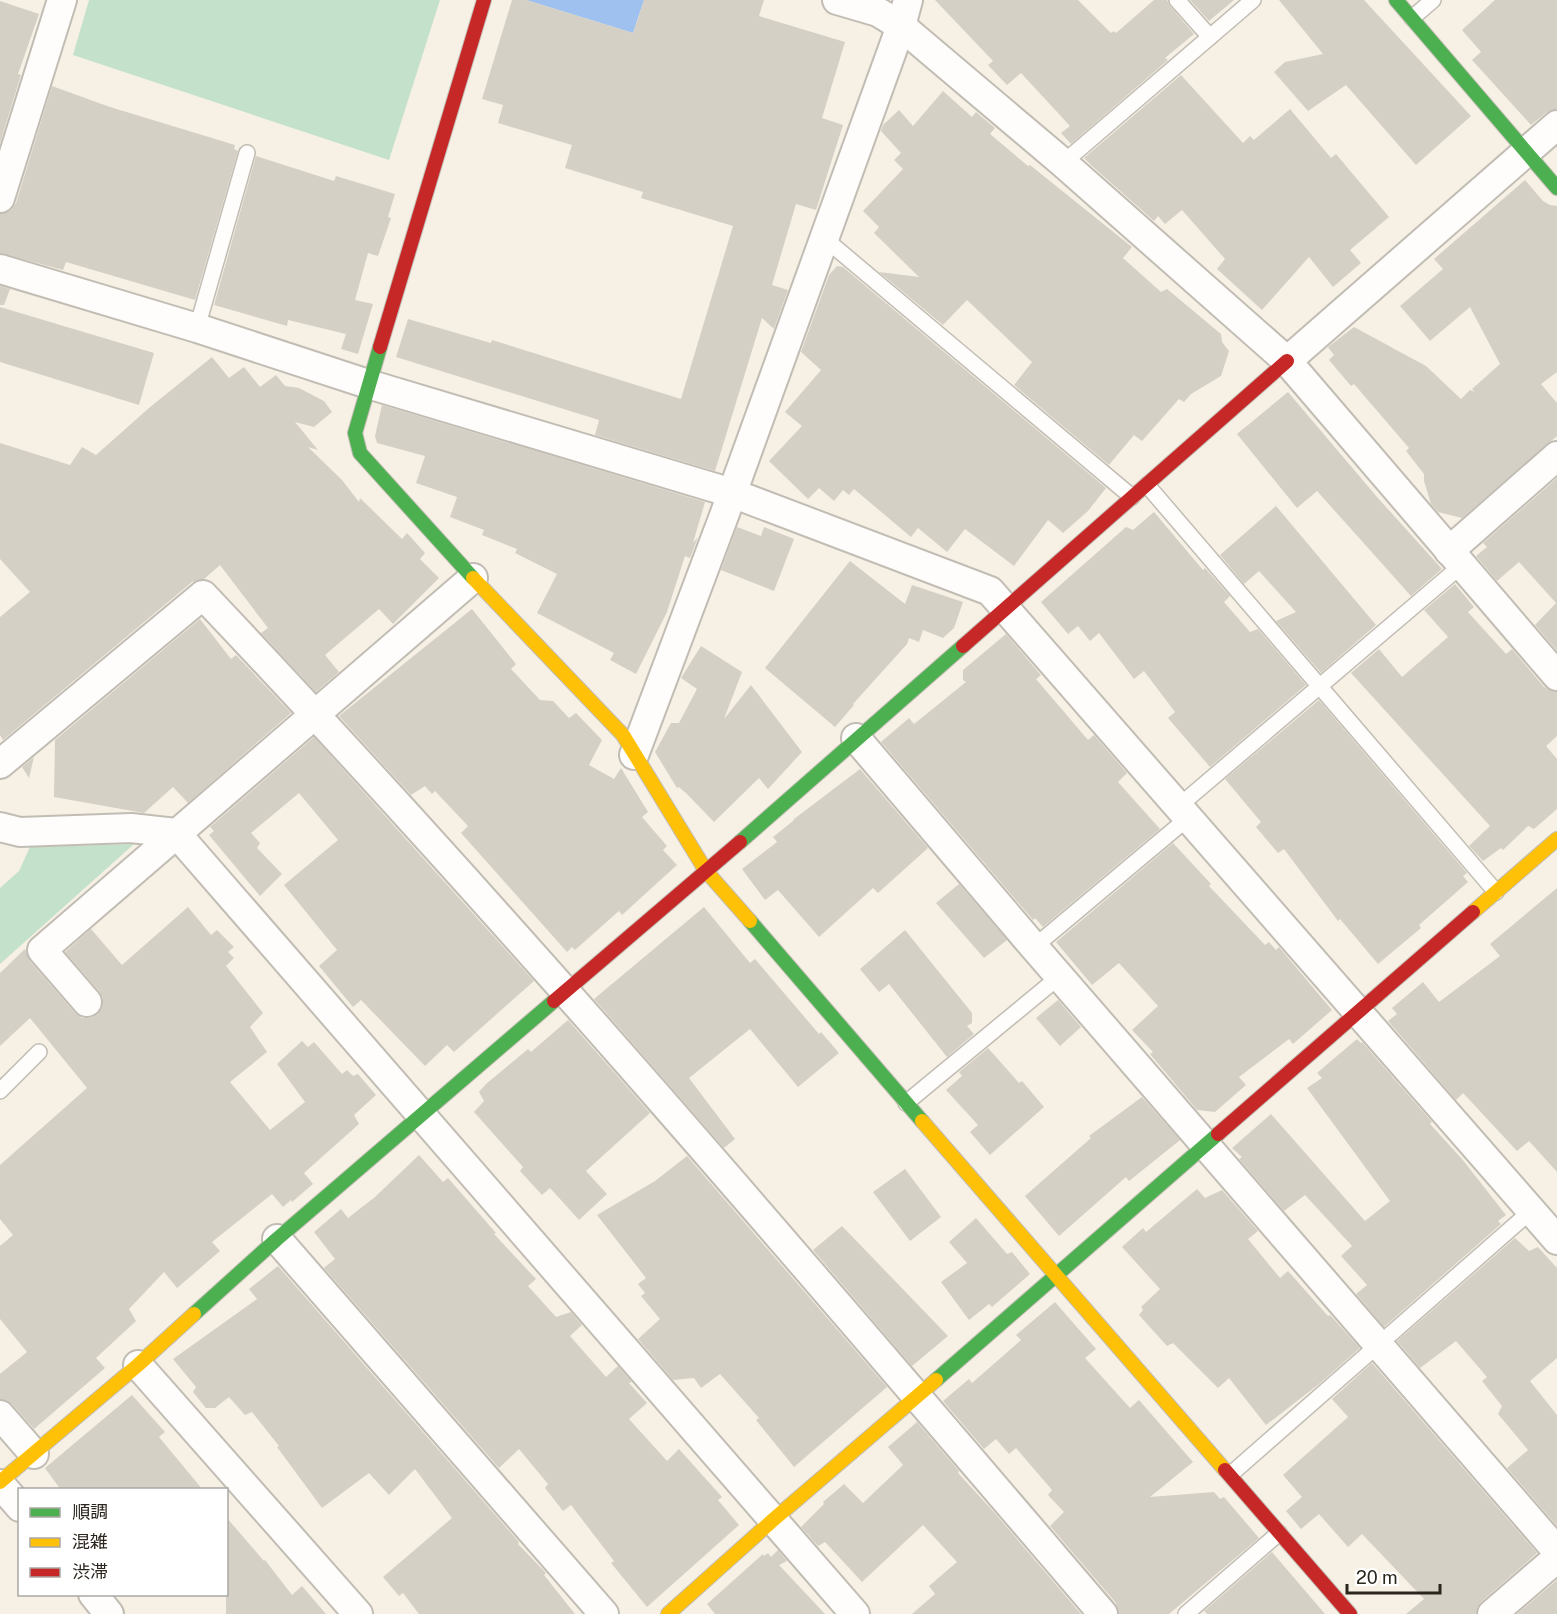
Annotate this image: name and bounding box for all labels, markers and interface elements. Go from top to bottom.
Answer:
legend [18,1488,228,1596]
text: 順調 [72,1501,108,1522]
text: 混雑 [72,1531,108,1552]
scale bar [1347,1557,1440,1595]
text: 渋滞 [72,1561,108,1582]
text: 20 m [1356,1567,1398,1588]

